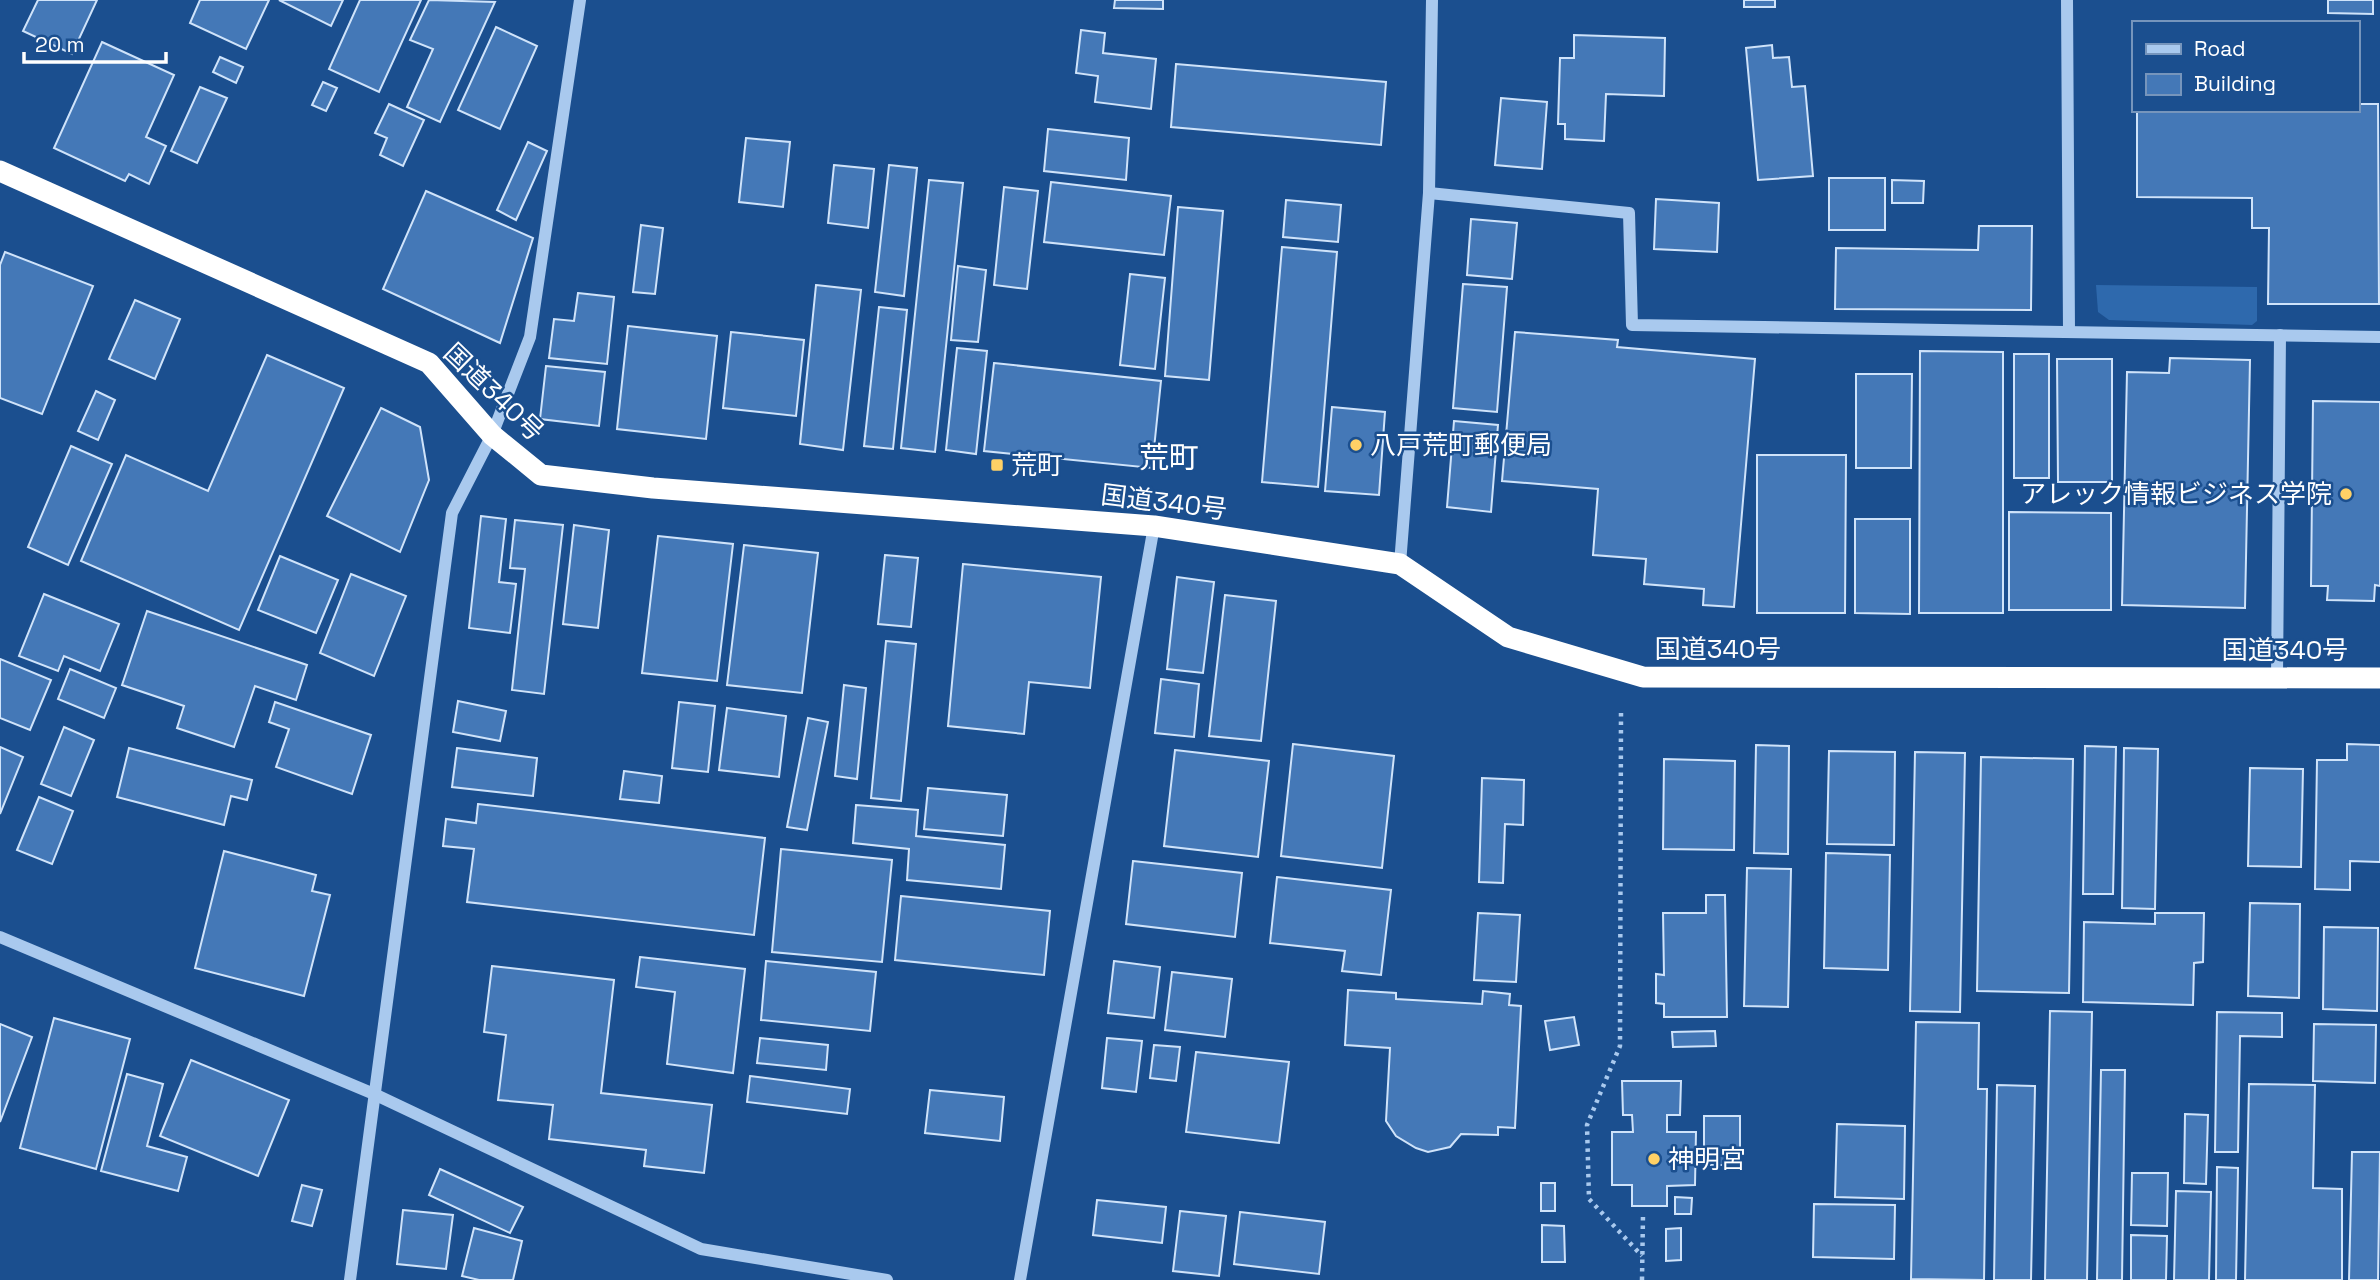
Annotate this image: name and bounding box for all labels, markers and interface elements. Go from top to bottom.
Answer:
scale bar [24,21,166,65]
legend [2132,21,2359,112]
text: 20 m [35,31,85,58]
text: Road [2194,35,2246,62]
text: Building [2194,70,2276,97]
street label: 国道340号 [437,336,551,448]
place label: 八戸荒町郵便局 [1370,428,1552,462]
marker: 八戸荒町郵便局 [1348,437,1364,453]
district label: 荒町 [1139,438,1199,477]
place label: 荒町 [1011,448,1063,482]
marker: 荒町 [989,457,1005,473]
street label: 国道340号 [1099,477,1229,527]
place label: アレック情報ビジネス学院 [2020,477,2332,511]
marker: アレック情報ビジネス学院 [2338,486,2354,502]
street label: 国道340号 [1655,632,1781,666]
street label: 国道340号 [2222,633,2348,667]
place label: 神明宮 [1668,1142,1746,1176]
marker: 神明宮 [1646,1151,1662,1167]

